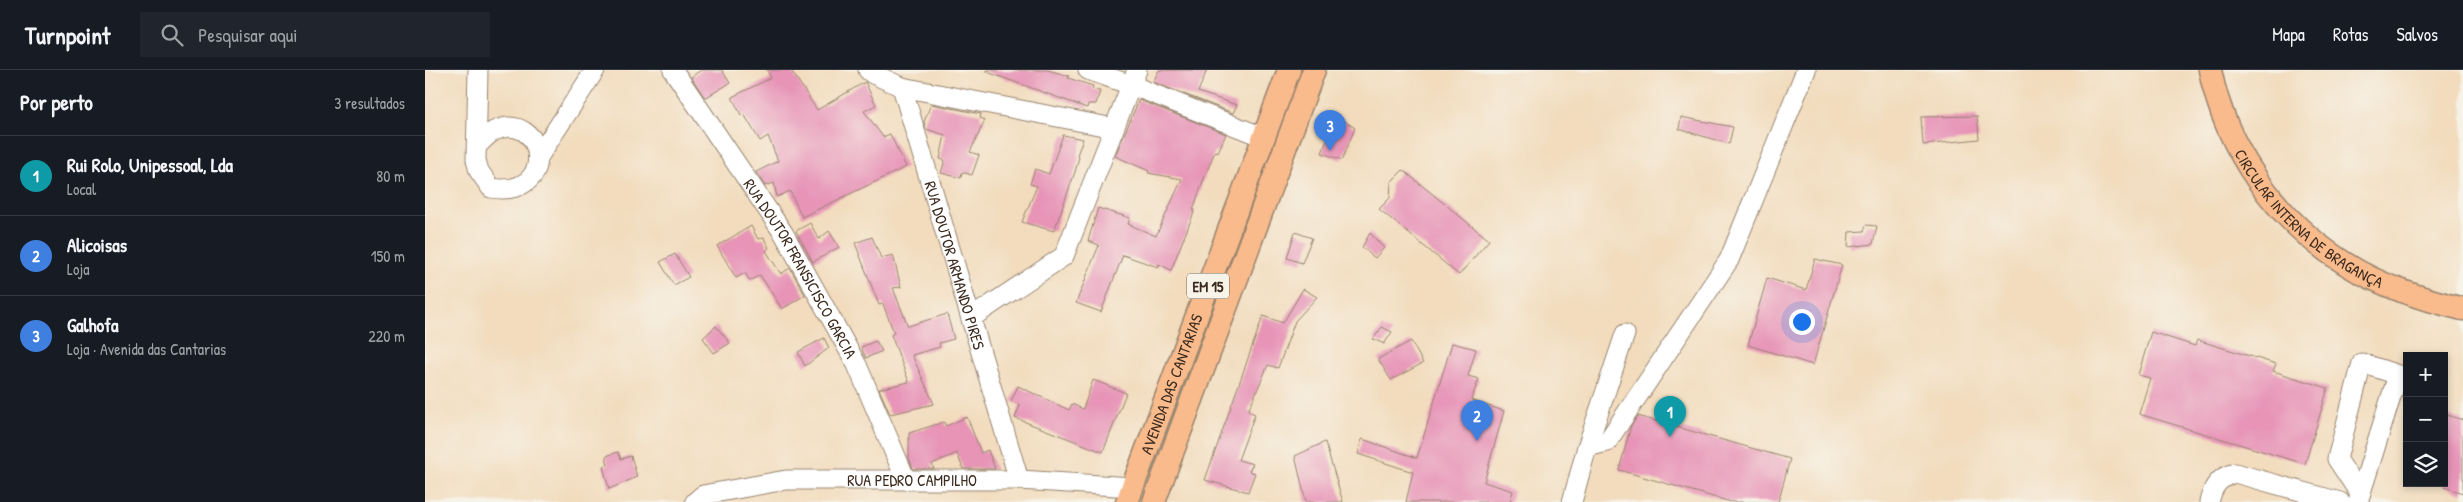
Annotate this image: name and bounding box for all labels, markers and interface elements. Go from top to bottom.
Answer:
search box [140,12,490,57]
text: Turnpoint [25,19,110,51]
icon: search [158,21,186,49]
text: Pesquisar aqui [198,22,298,48]
text: Mapa [2272,22,2305,47]
text: Rotas [2333,22,2369,47]
text: Salvos [2397,22,2438,47]
text: Por perto [20,88,93,117]
text: 3 resultados [334,92,405,114]
pin: 3 [1314,110,1346,151]
street label: CIRCULAR INTERNA DE BRAGANÇA [2230,145,2387,293]
text: Rui Rolo, Unipessoal, Lda [67,152,233,178]
text: 1 [33,165,39,187]
text: 80 m [376,165,405,187]
street label: RUA DOUTOR FRANSICISCO GARCIA [739,174,862,362]
text: Local [67,178,96,200]
street label: RUA DOUTOR ARMANDO PIRES [920,178,991,353]
text: Alicoisas [67,232,127,258]
text: 2 [32,245,40,267]
text: 150 m [371,245,405,267]
text: Loja [67,258,89,280]
road number: EM 15 [1187,274,1229,298]
your location [1789,309,1815,335]
street label: AVENIDA DAS CANTARIAS [1135,310,1208,457]
text: Galhofa [67,312,119,338]
text: 3 [32,325,40,347]
text: 220 m [368,325,405,347]
text: Loja · Avenida das Cantarias [67,338,226,360]
map controls [2403,352,2448,487]
button: + [2403,352,2448,397]
pin: 1 [1654,396,1686,437]
button: − [2403,397,2448,442]
pin: 2 [1461,400,1493,441]
button: layers [2403,442,2448,487]
street label: RUA PEDRO CAMPILHO [847,469,977,491]

